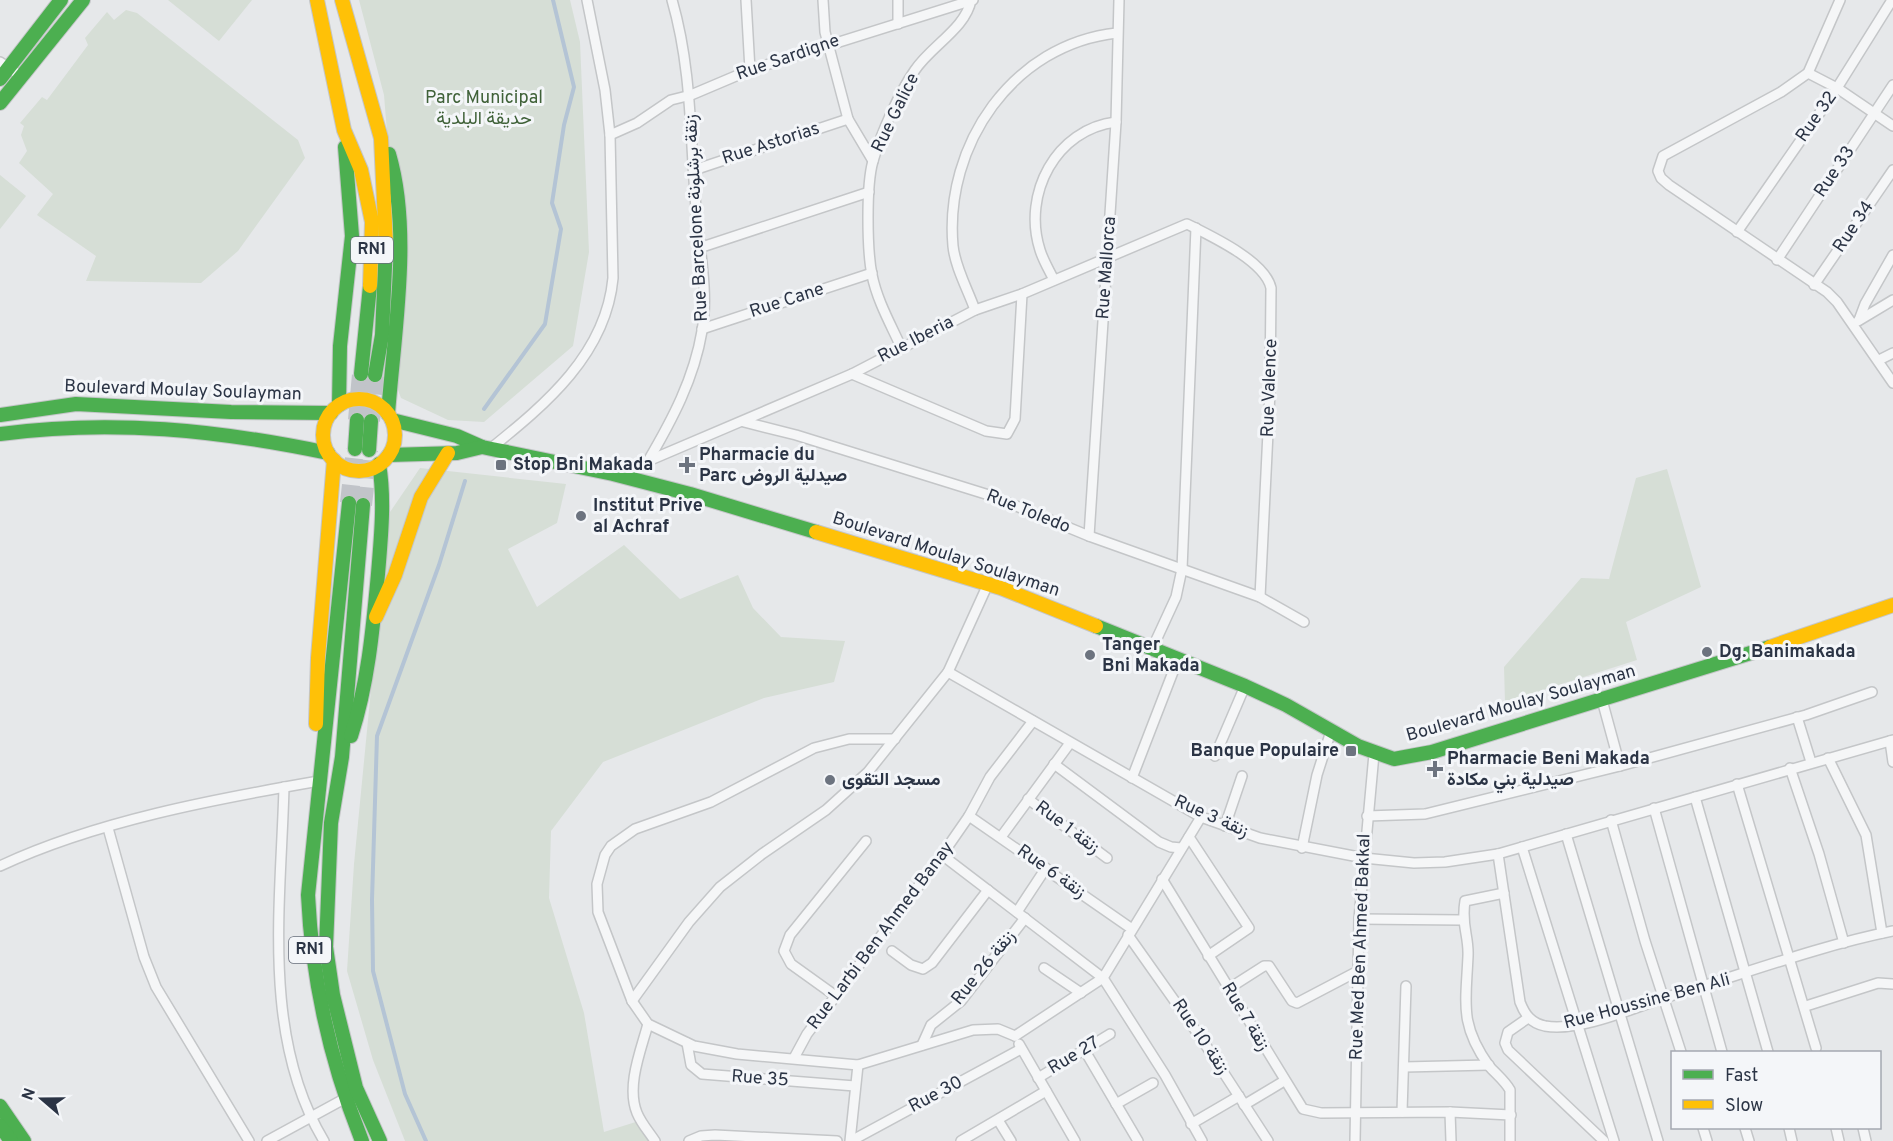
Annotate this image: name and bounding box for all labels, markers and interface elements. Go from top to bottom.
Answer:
street label: Rue Sardigne [733,30,843,86]
street label: Rue Galice [867,69,925,157]
park label: Parc Municipal حديقة البلدية [425,87,543,131]
street label: Rue 32 [1791,87,1843,147]
street label: Rue Barcelone زنقة برشلونة [680,114,714,322]
street label: Rue Astorias [719,117,823,171]
street label: Rue 33 [1809,142,1861,202]
street label: Rue 34 [1828,197,1880,257]
street label: Rue Mallorca [1092,216,1122,320]
road number: RN1 [351,237,393,263]
street label: Rue Cane [747,278,827,324]
street label: Rue Iberia [874,311,958,369]
street label: Rue Valence [1257,338,1283,438]
street label: Boulevard Moulay Soulayman [64,375,302,407]
place label: Pharmacie du Parc صيدلية الروض [699,444,847,488]
place label: Stop Bni Makada [513,454,653,477]
marker: Stop Bni Makada [494,458,508,472]
marker: Pharmacie du Parc صيدلية الروض [680,458,694,472]
street label: Rue Toledo [983,485,1073,539]
place label: Institut Prive al Achraf [593,495,703,539]
street label: Boulevard Moulay Soulayman [829,507,1063,603]
marker: Institut Prive al Achraf [574,509,588,523]
place label: Tanger Bni Makada [1102,634,1200,678]
place label: Dg. Banimakada [1719,641,1855,664]
marker: Dg. Banimakada [1700,645,1714,659]
marker: Tanger Bni Makada [1083,648,1097,662]
street label: Boulevard Moulay Soulayman [1403,660,1639,748]
place label: Banque Populaire [1190,740,1339,763]
marker: Banque Populaire [1344,744,1358,758]
place label: Pharmacie Beni Makada صيدلية بني مكادة [1447,748,1650,794]
marker: Pharmacie Beni Makada صيدلية بني مكادة [1428,762,1442,776]
place label: مسجد التقوى [842,769,941,792]
marker: مسجد التقوى [823,773,837,787]
street label: Rue 3 زنقة [1170,790,1252,844]
street label: Rue 1 زنقة [1030,796,1104,860]
street label: Rue Med Ben Ahmed Bakkal [1346,833,1376,1061]
street label: Rue Larbi Ben Ahmed Banay [803,837,959,1035]
street label: Rue 6 زنقة [1012,840,1090,904]
street label: Rue 26 زنقة [947,926,1021,1010]
road number: RN1 [289,937,331,963]
street label: Rue Houssine Ben Ali [1561,969,1733,1035]
street label: Rue 7 زنقة [1216,978,1274,1056]
street label: Rue 10 زنقة [1166,995,1234,1079]
street label: Rue 27 [1044,1032,1104,1080]
legend [1671,1051,1881,1129]
text: Fast [1725,1065,1758,1088]
street label: Rue 35 [730,1066,790,1092]
north arrow [12,1069,72,1129]
street label: Rue 30 [905,1071,967,1119]
text: N [18,1086,41,1103]
text: Slow [1725,1095,1763,1118]

